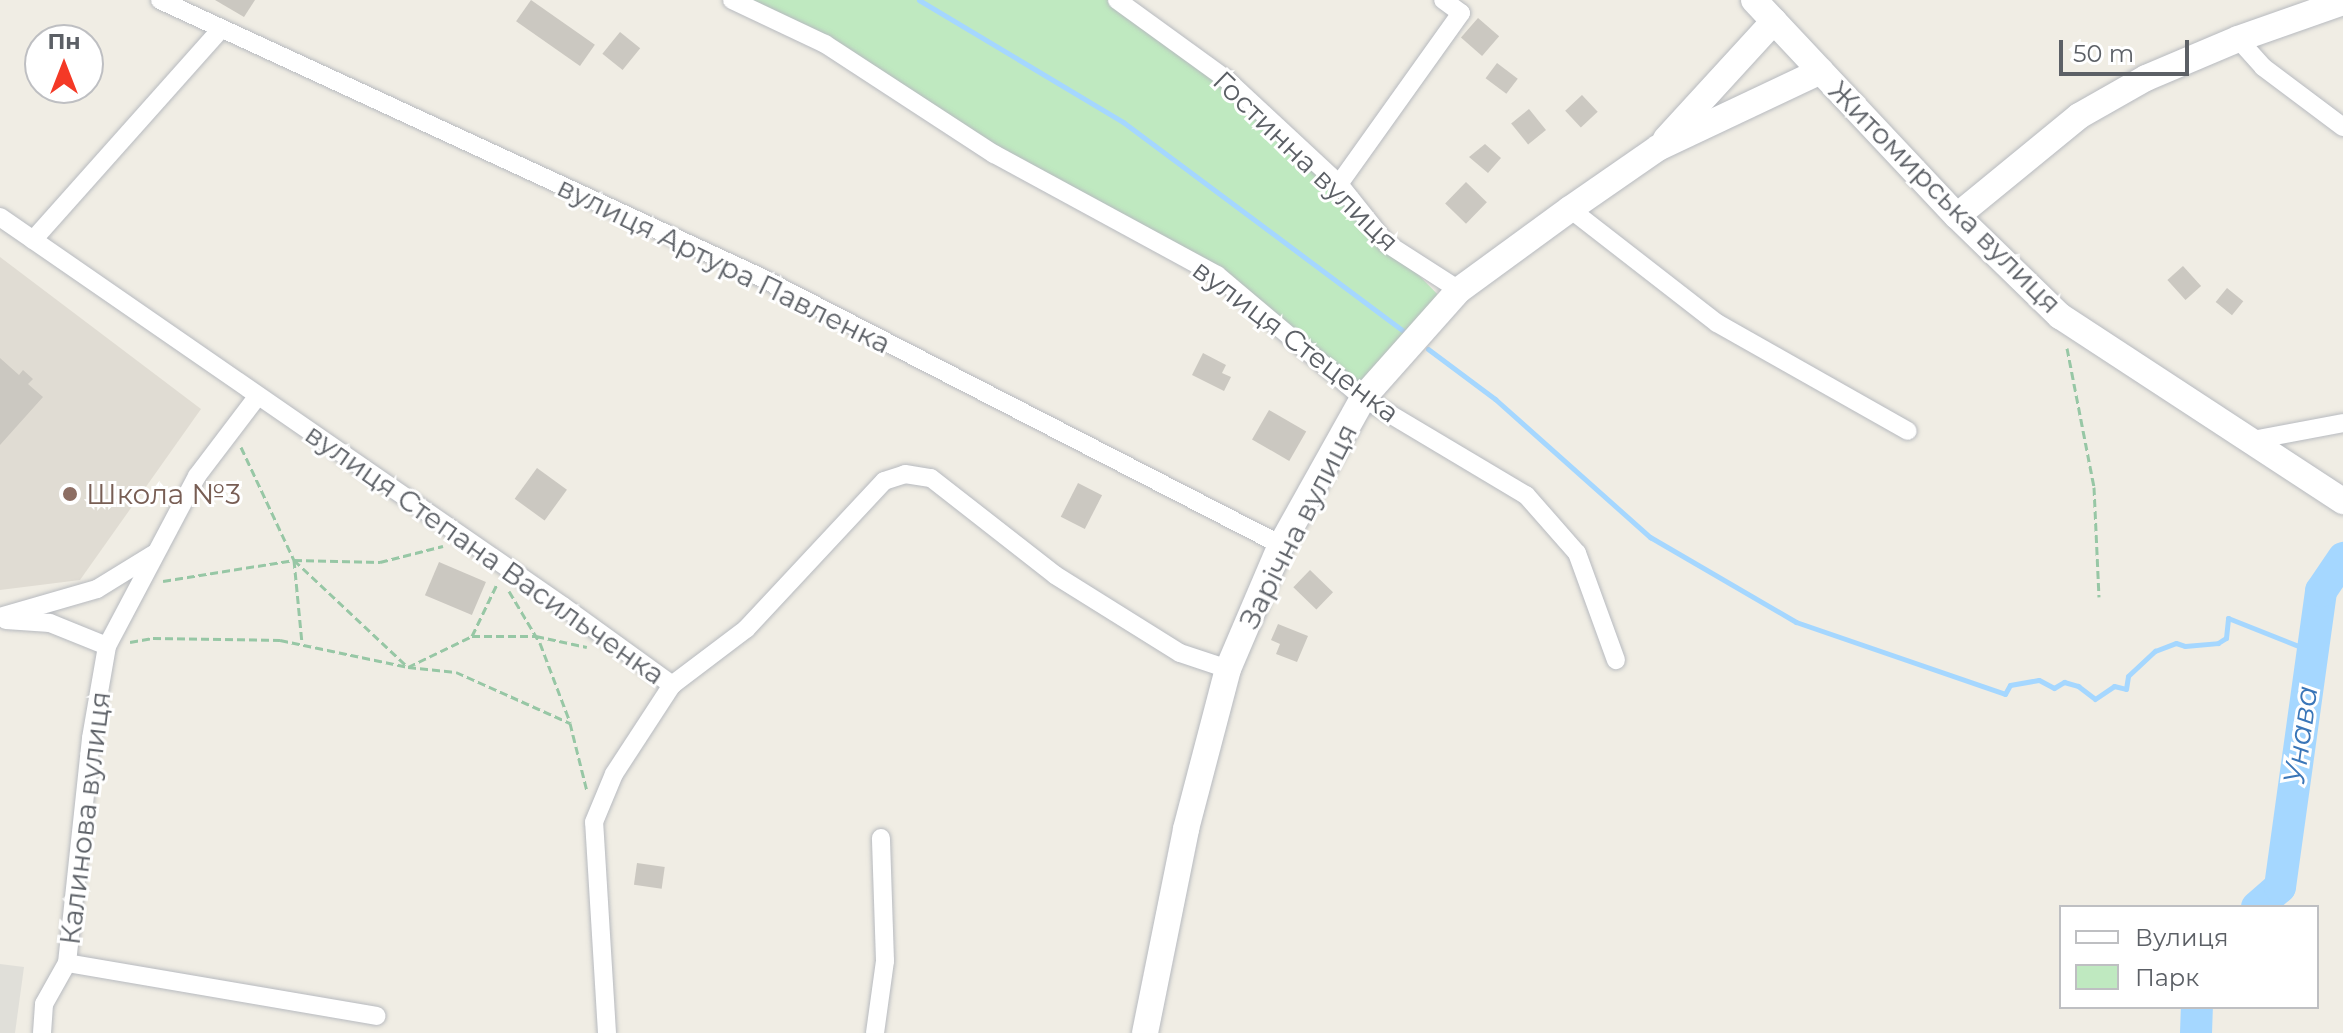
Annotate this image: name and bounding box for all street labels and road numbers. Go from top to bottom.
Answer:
street label: Гостинна вулиця [1206,64,1406,258]
street label: Житомирська вулиця [1822,74,2068,320]
street label: вулиця Артура Павленка [552,170,896,360]
street label: вулиця Стеценка [1186,252,1406,430]
street label: вулиця Степана Васильченка [299,417,671,691]
street label: Зарічна вулиця [1232,418,1364,634]
street label: Калинова вулиця [53,689,117,947]

